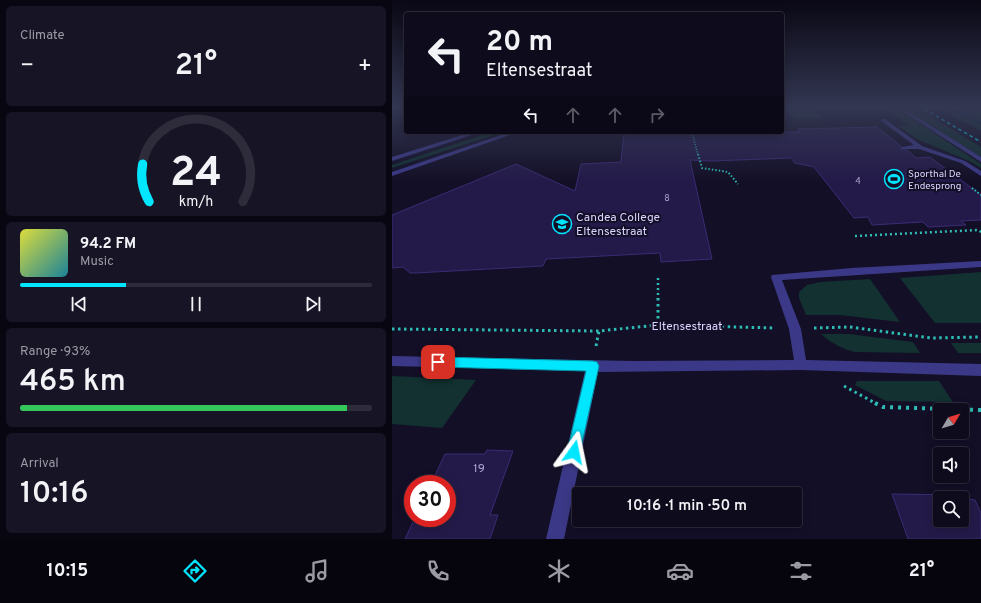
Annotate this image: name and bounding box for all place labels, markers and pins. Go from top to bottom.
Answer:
sports icon: Sporthal De Endesprong [883,168,905,190]
place label: Sporthal De Endesprong [908,168,962,193]
place label: Candea College Eltensestraat [576,210,660,240]
school or university icon: Candea College Eltensestraat [551,213,573,235]
pin [421,345,455,379]

